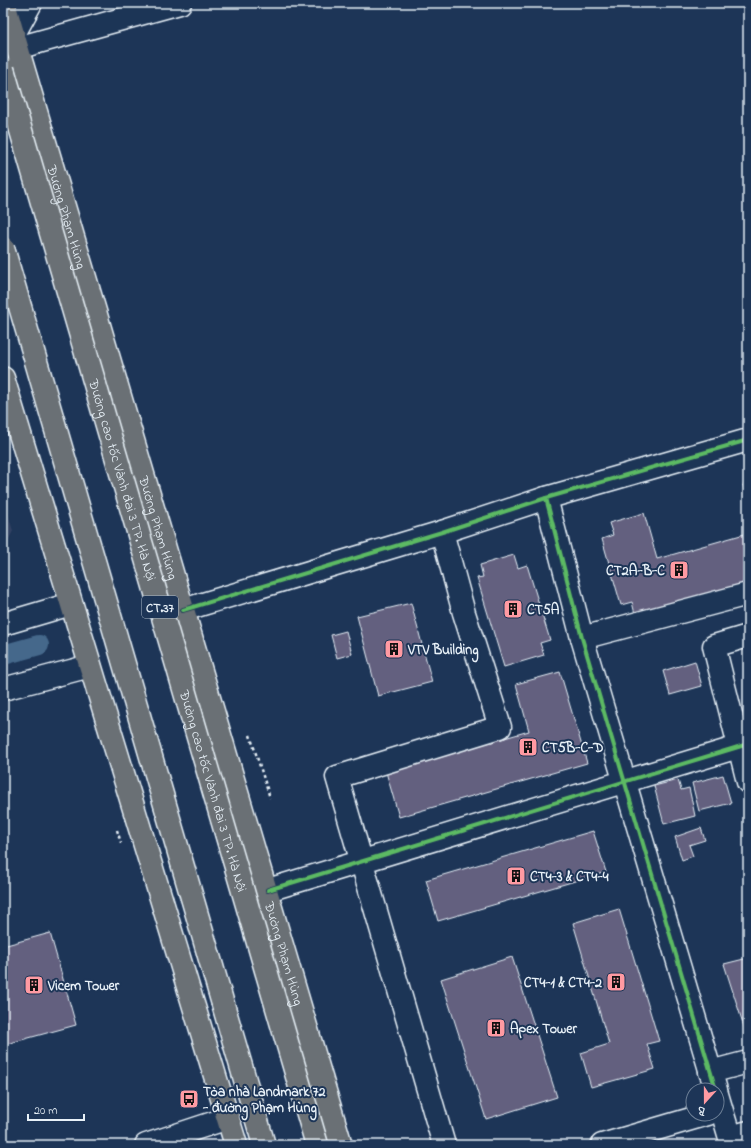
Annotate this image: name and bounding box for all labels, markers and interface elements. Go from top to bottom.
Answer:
street label: Đường Phạm Hùng [40,162,91,272]
street label: Đường cao tốc Vành đai 3 TP. Hà Nội [82,376,161,584]
street label: Đường Phạm Hùng [132,473,183,583]
building icon: CT2A-B-C [668,559,690,581]
place label: CT2A-B-C [606,561,665,582]
road number: CT.37 [142,596,178,618]
building icon: CT5A [502,598,524,620]
place label: CT5A [527,600,560,621]
building icon: VTV Building [383,638,405,660]
place label: VTV Building [407,640,479,663]
street label: Đường cao tốc Vành đai 3 TP. Hà Nội [173,687,252,895]
building icon: CT5B-C-D [517,736,539,758]
place label: CT5B-C-D [542,738,604,759]
building icon: CT4-3 & CT4-4 [505,865,527,887]
place label: CT4-3 & CT4-4 [530,867,609,888]
street label: Đường Phạm Hùng [257,898,308,1009]
building icon: CT4-1 & CT4-2 [605,971,627,993]
place label: CT4-1 & CT4-2 [524,973,602,994]
building icon: Vicem Tower [23,974,45,996]
place label: Vicem Tower [47,976,120,997]
building icon: Apex Tower [485,1017,507,1039]
place label: Apex Tower [510,1019,577,1040]
place label: Tòa nhà Landmark 72 - đường Phạm Hùng [202,1082,326,1121]
north arrow [685,1082,725,1122]
bus stop icon: Tòa nhà Landmark 72 - đường Phạm Hùng [178,1088,200,1110]
scale bar [28,1096,84,1122]
text: B [695,1101,709,1120]
text: 20 m [34,1102,57,1120]

